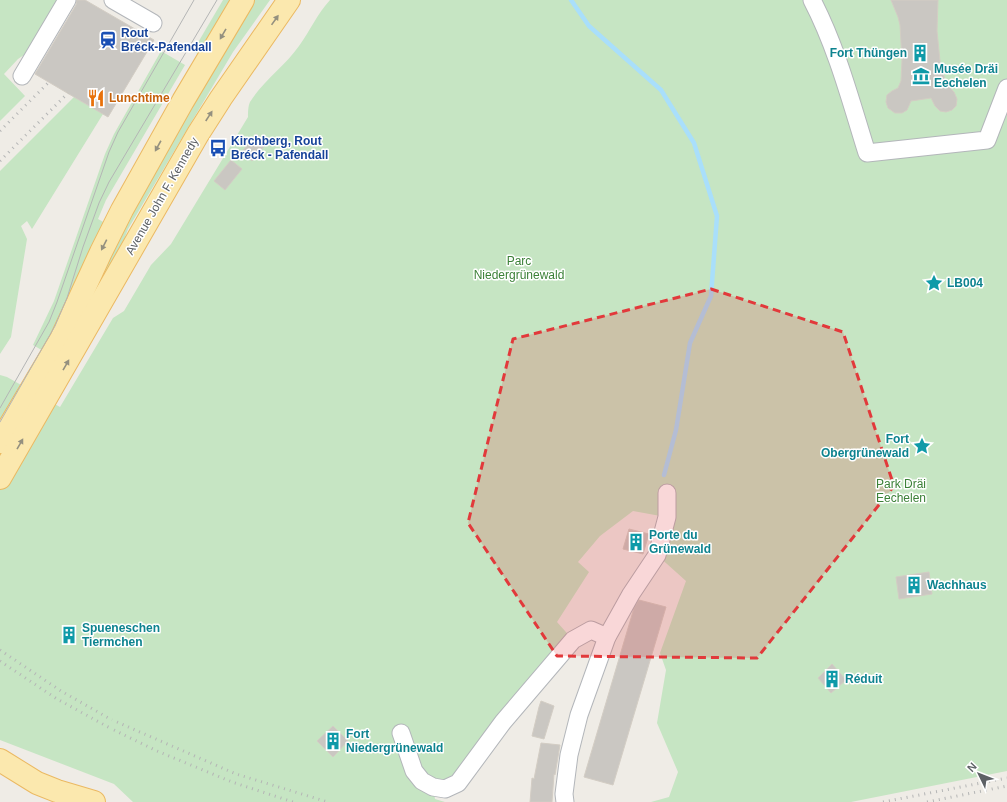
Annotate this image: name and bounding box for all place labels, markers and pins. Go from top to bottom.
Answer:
place label: Rout Bréck-Pafendall [121,26,212,54]
station icon: Rout Bréck-Pafendall [98,30,118,50]
building icon: Fort Thüngen [910,43,930,63]
place label: Fort Thüngen [830,46,907,60]
place label: Musée Dräi Eechelen [934,62,998,90]
museum icon: Musée Dräi Eechelen [911,66,931,86]
restaurant icon: Lunchtime [86,88,106,108]
place label: Lunchtime [109,91,170,105]
place label: Kirchberg, Rout Bréck - Pafendall [231,134,328,162]
bus stop icon: Kirchberg, Rout Bréck - Pafendall [208,138,228,158]
place icon: LB004 [924,273,944,293]
place label: LB004 [947,276,983,290]
place label: Fort Obergrünewald [821,432,909,460]
place icon: Fort Obergrünewald [912,436,932,456]
place label: Porte du Grünewald [649,528,711,556]
building icon: Porte du Grünewald [626,532,646,552]
building icon: Wachhaus [904,575,924,595]
place label: Wachhaus [927,578,987,592]
place label: Spueneschen Tiermchen [82,621,160,649]
building icon: Spueneschen Tiermchen [59,625,79,645]
building icon: Réduit [822,669,842,689]
place label: Réduit [845,672,882,686]
place label: Fort Niedergrünewald [346,727,443,755]
building icon: Fort Niedergrünewald [323,731,343,751]

